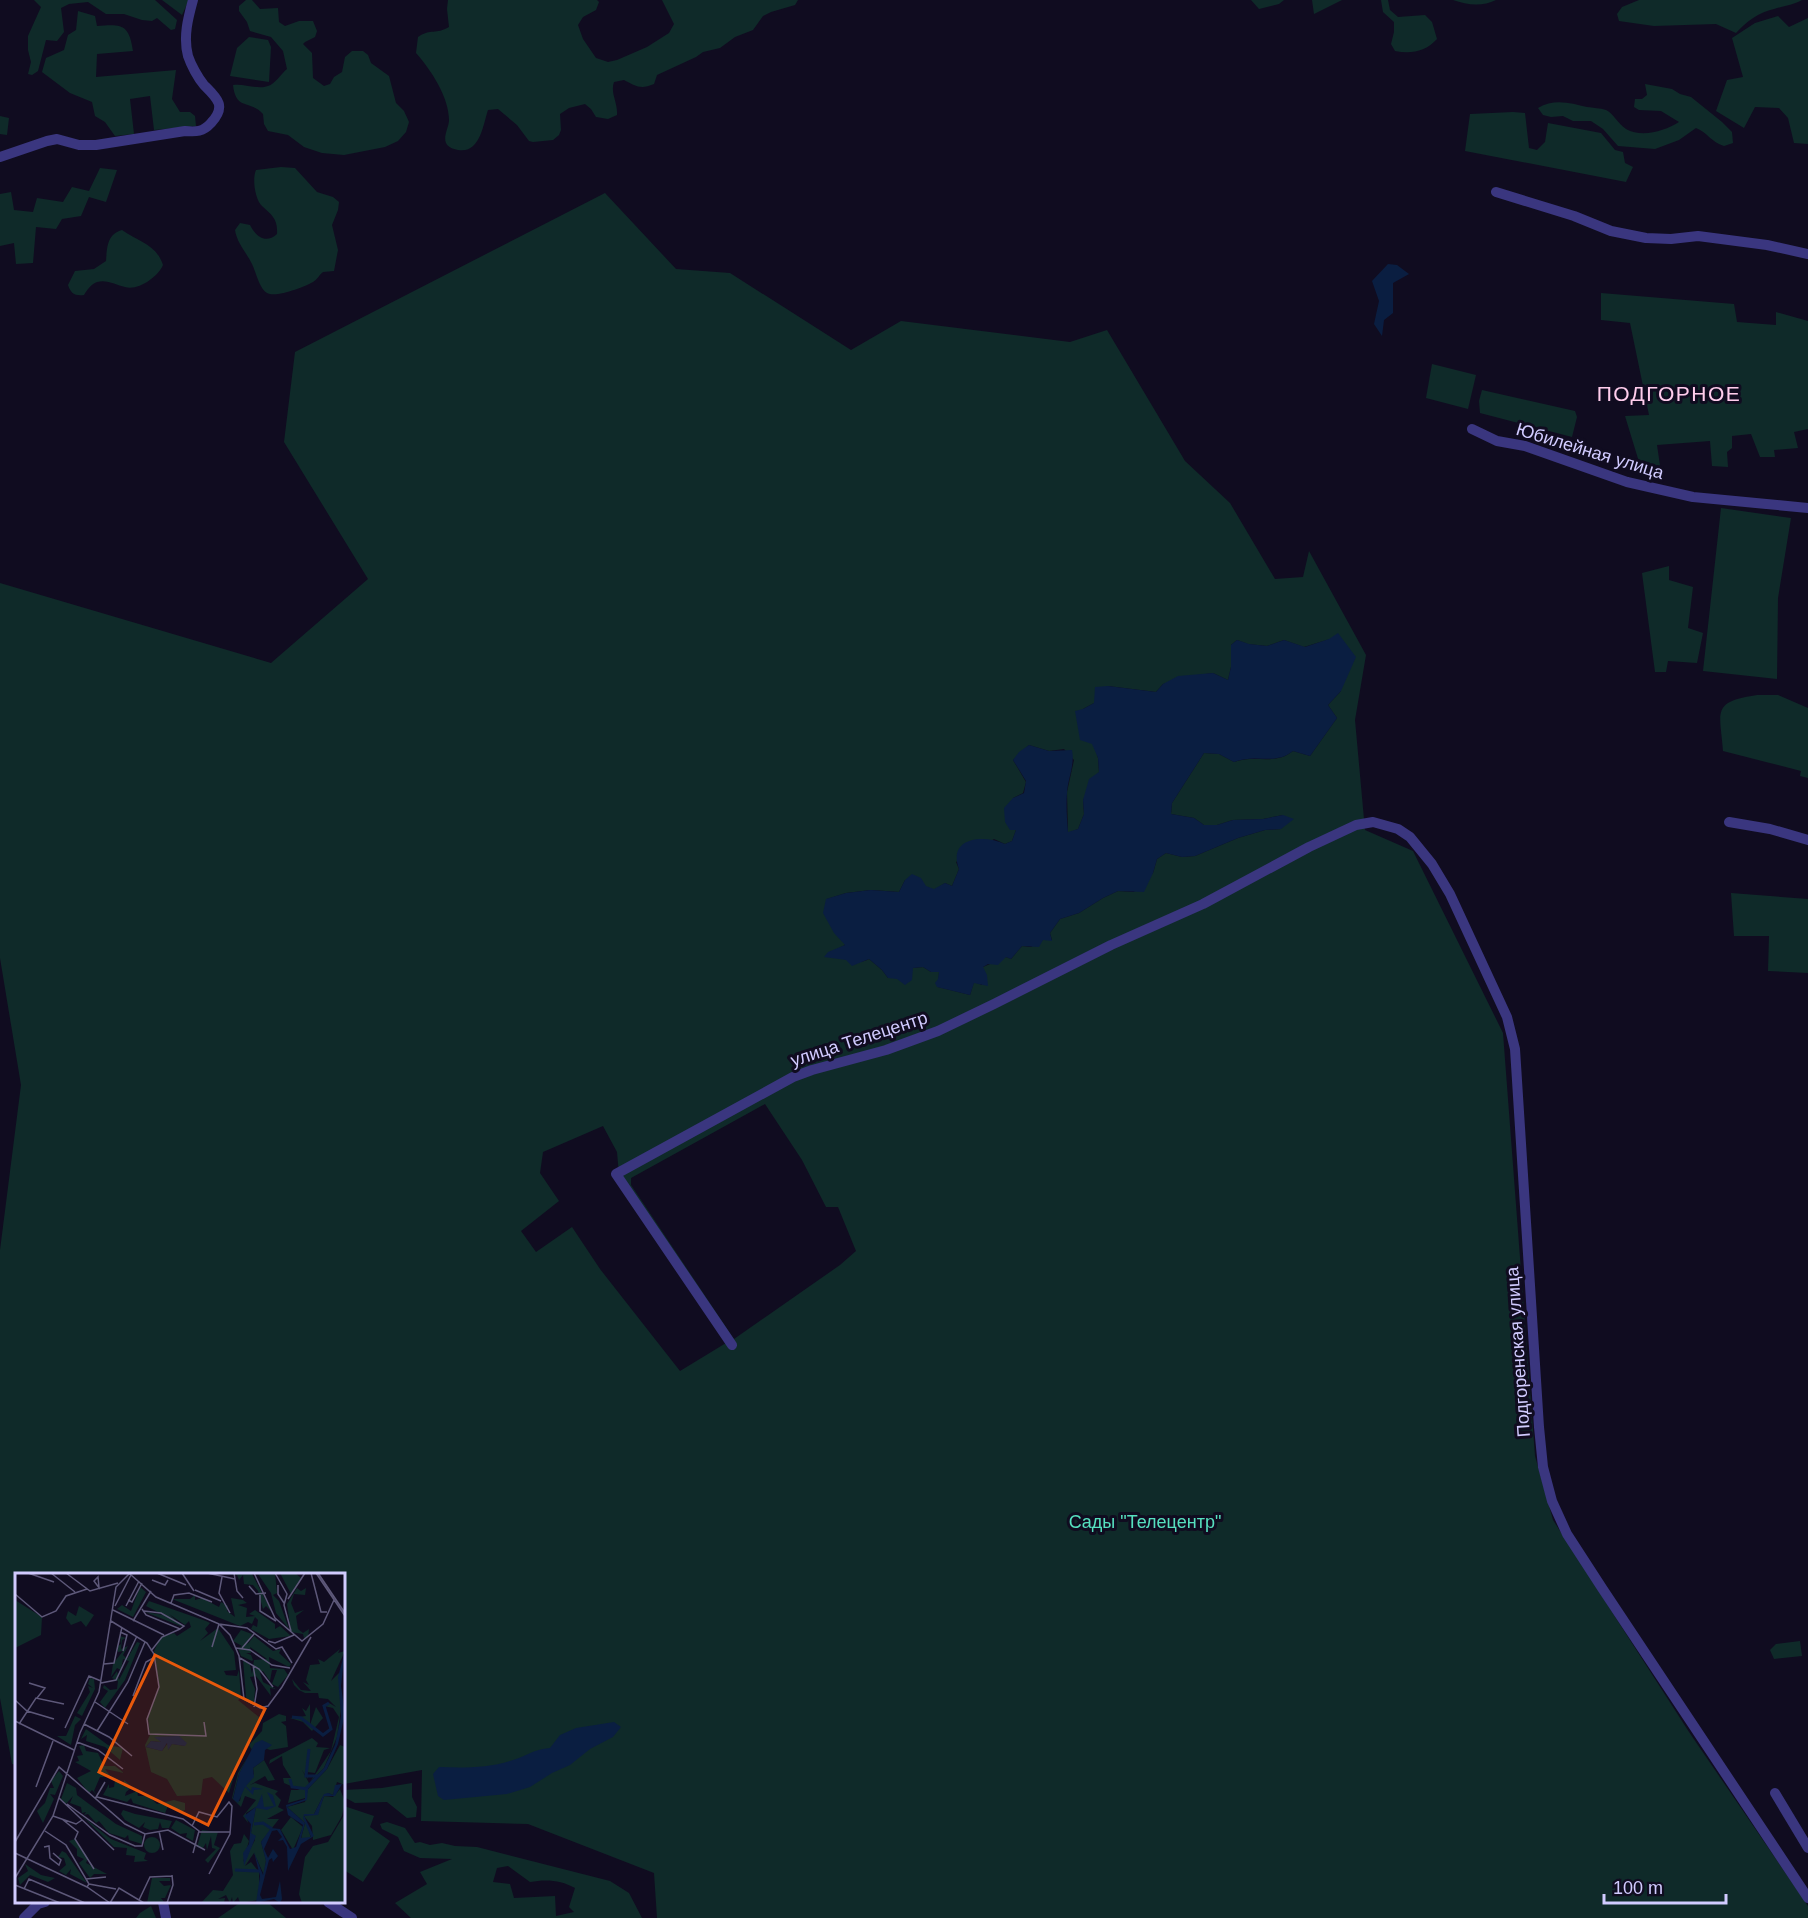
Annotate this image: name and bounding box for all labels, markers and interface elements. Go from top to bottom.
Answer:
district label: ПОДГОРНОЕ [1597,382,1741,405]
street label: Юбилейная улица [1514,419,1667,483]
street label: улица Телецентр [788,1007,930,1071]
street label: Подгоренская улица [1502,1265,1534,1438]
park label: Сады "Телецентр" [1069,1512,1221,1532]
inset map [15,1573,345,1903]
scale bar [1604,1867,1726,1905]
text: 100 m [1613,1878,1663,1898]

